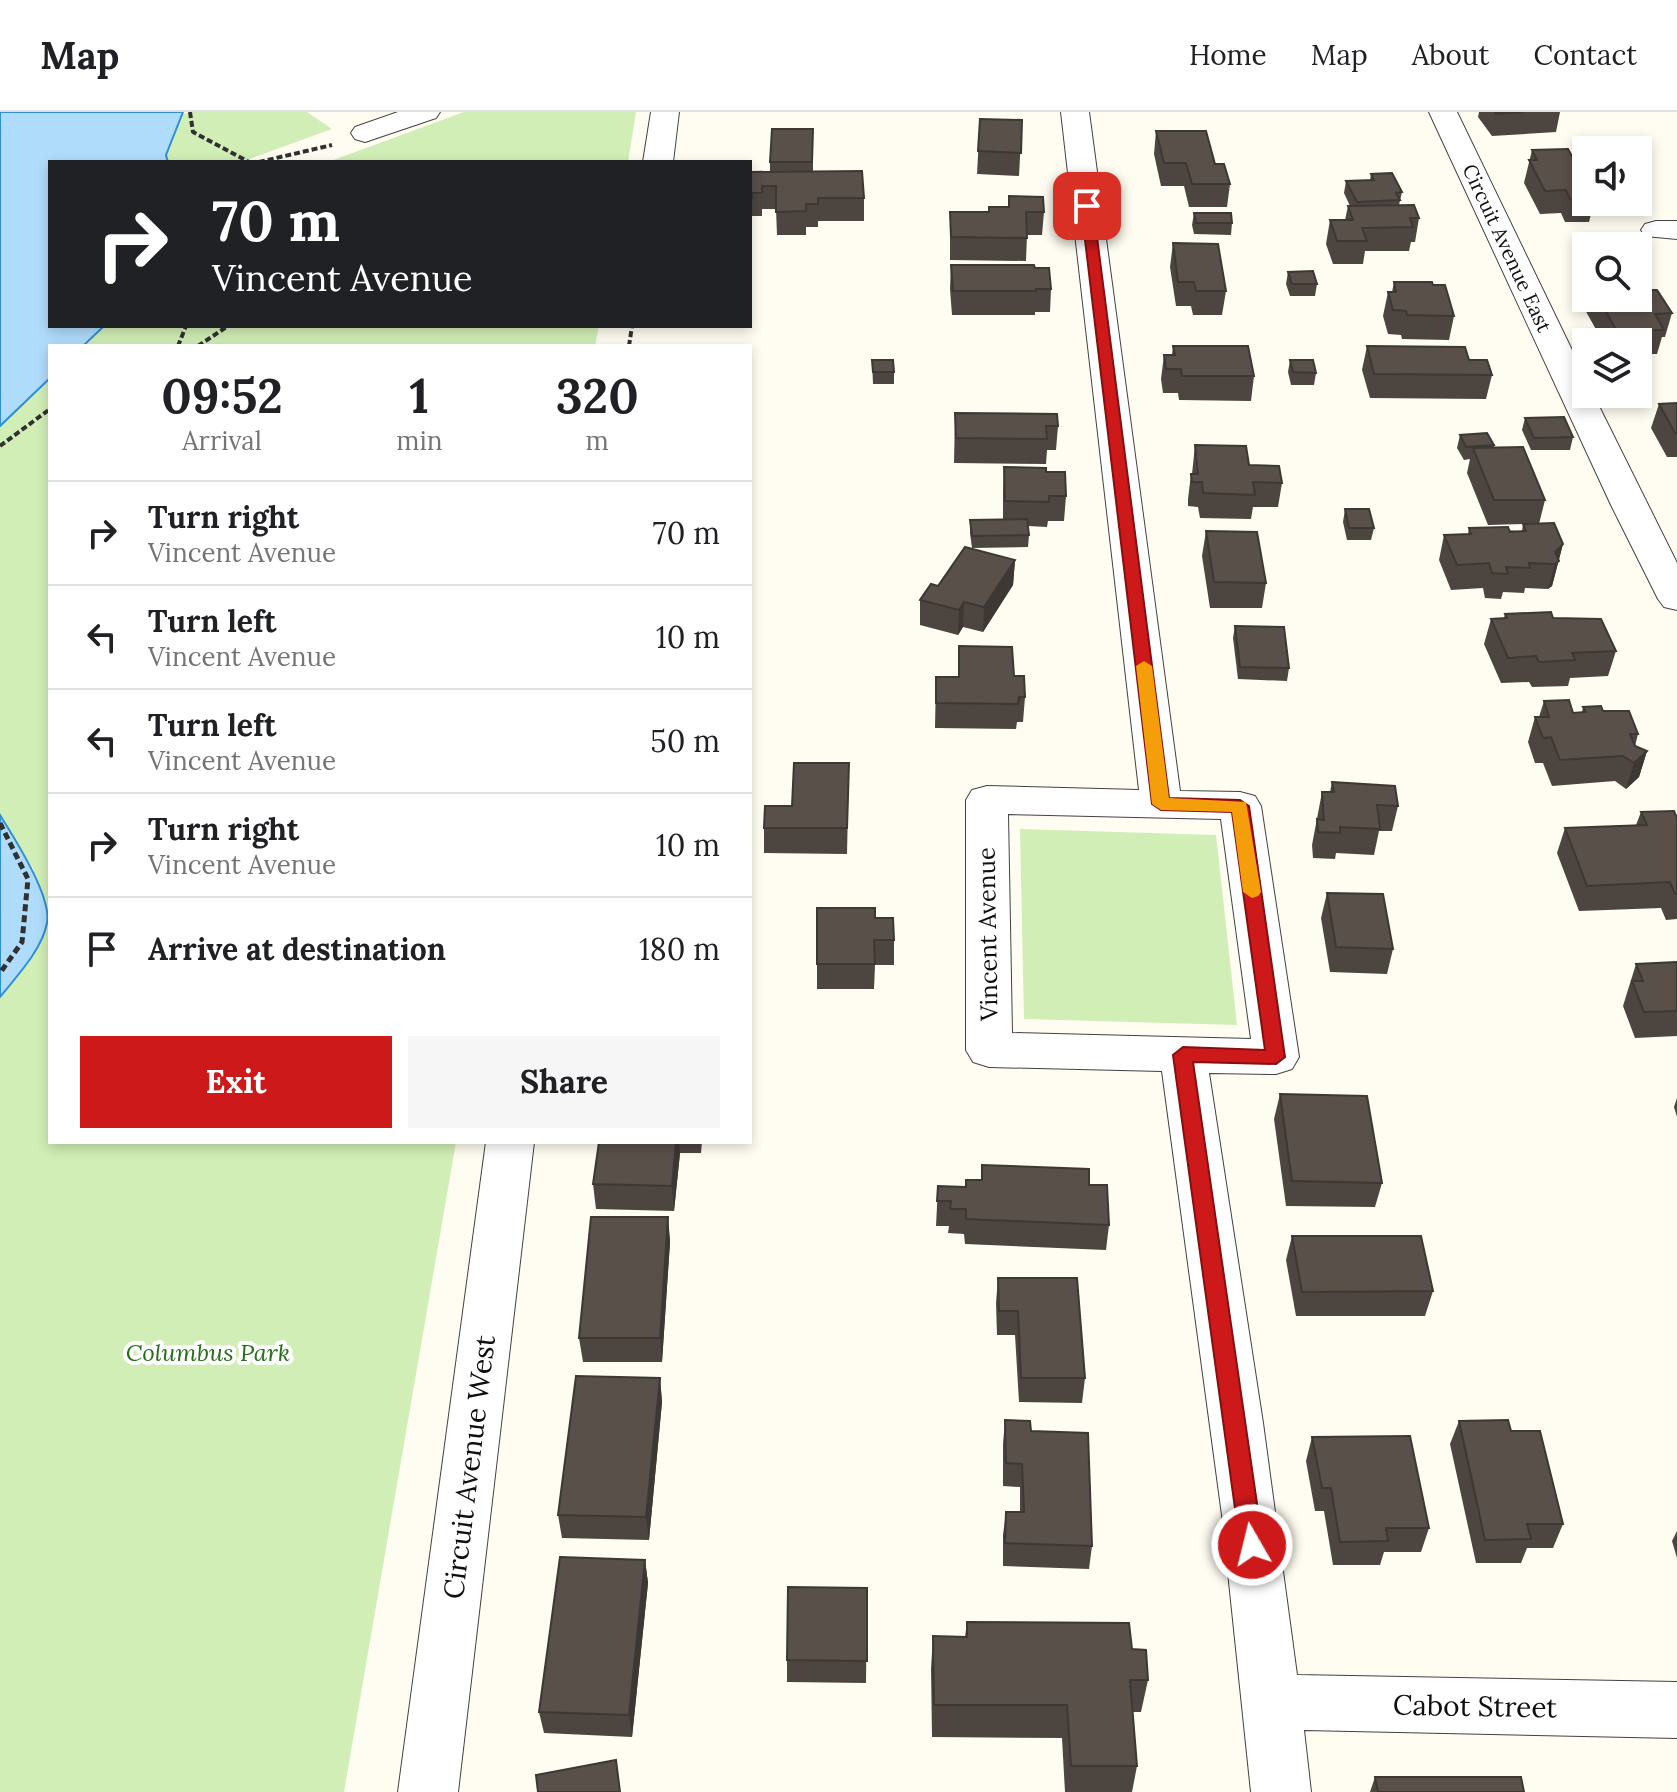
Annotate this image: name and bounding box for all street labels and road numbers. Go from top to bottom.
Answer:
street label: Circuit Avenue East [1458,160,1557,336]
street label: Vincent Avenue [970,847,1005,1022]
street label: Circuit Avenue West [435,1333,503,1601]
street label: Cabot Street [1393,1687,1558,1725]

